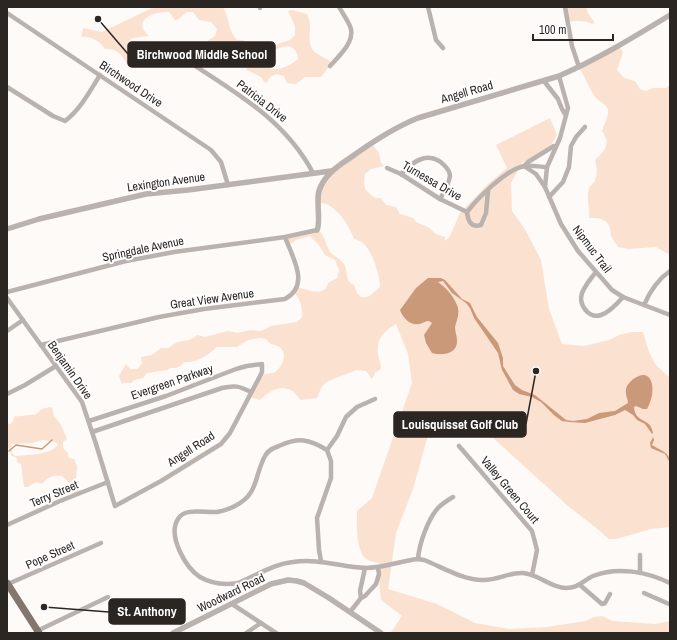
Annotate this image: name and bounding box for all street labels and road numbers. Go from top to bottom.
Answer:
street label: Birchwood Drive [96,57,166,111]
street label: Patricia Drive [233,76,291,126]
street label: Angell Road [438,77,495,107]
street label: Turnessa Drive [399,157,465,205]
street label: Lexington Avenue [126,169,206,195]
street label: Nipmuc Trail [569,222,615,276]
street label: Springdale Avenue [101,233,185,265]
street label: Great View Avenue [169,285,255,313]
street label: Benjamin Drive [44,338,96,402]
street label: Evergreen Parkway [129,360,215,404]
street label: Angell Road [163,428,218,471]
street label: Valley Green Court [477,453,543,527]
street label: Terry Street [27,477,81,511]
street label: Pope Street [23,537,77,573]
street label: Woodward Road [195,570,267,616]

